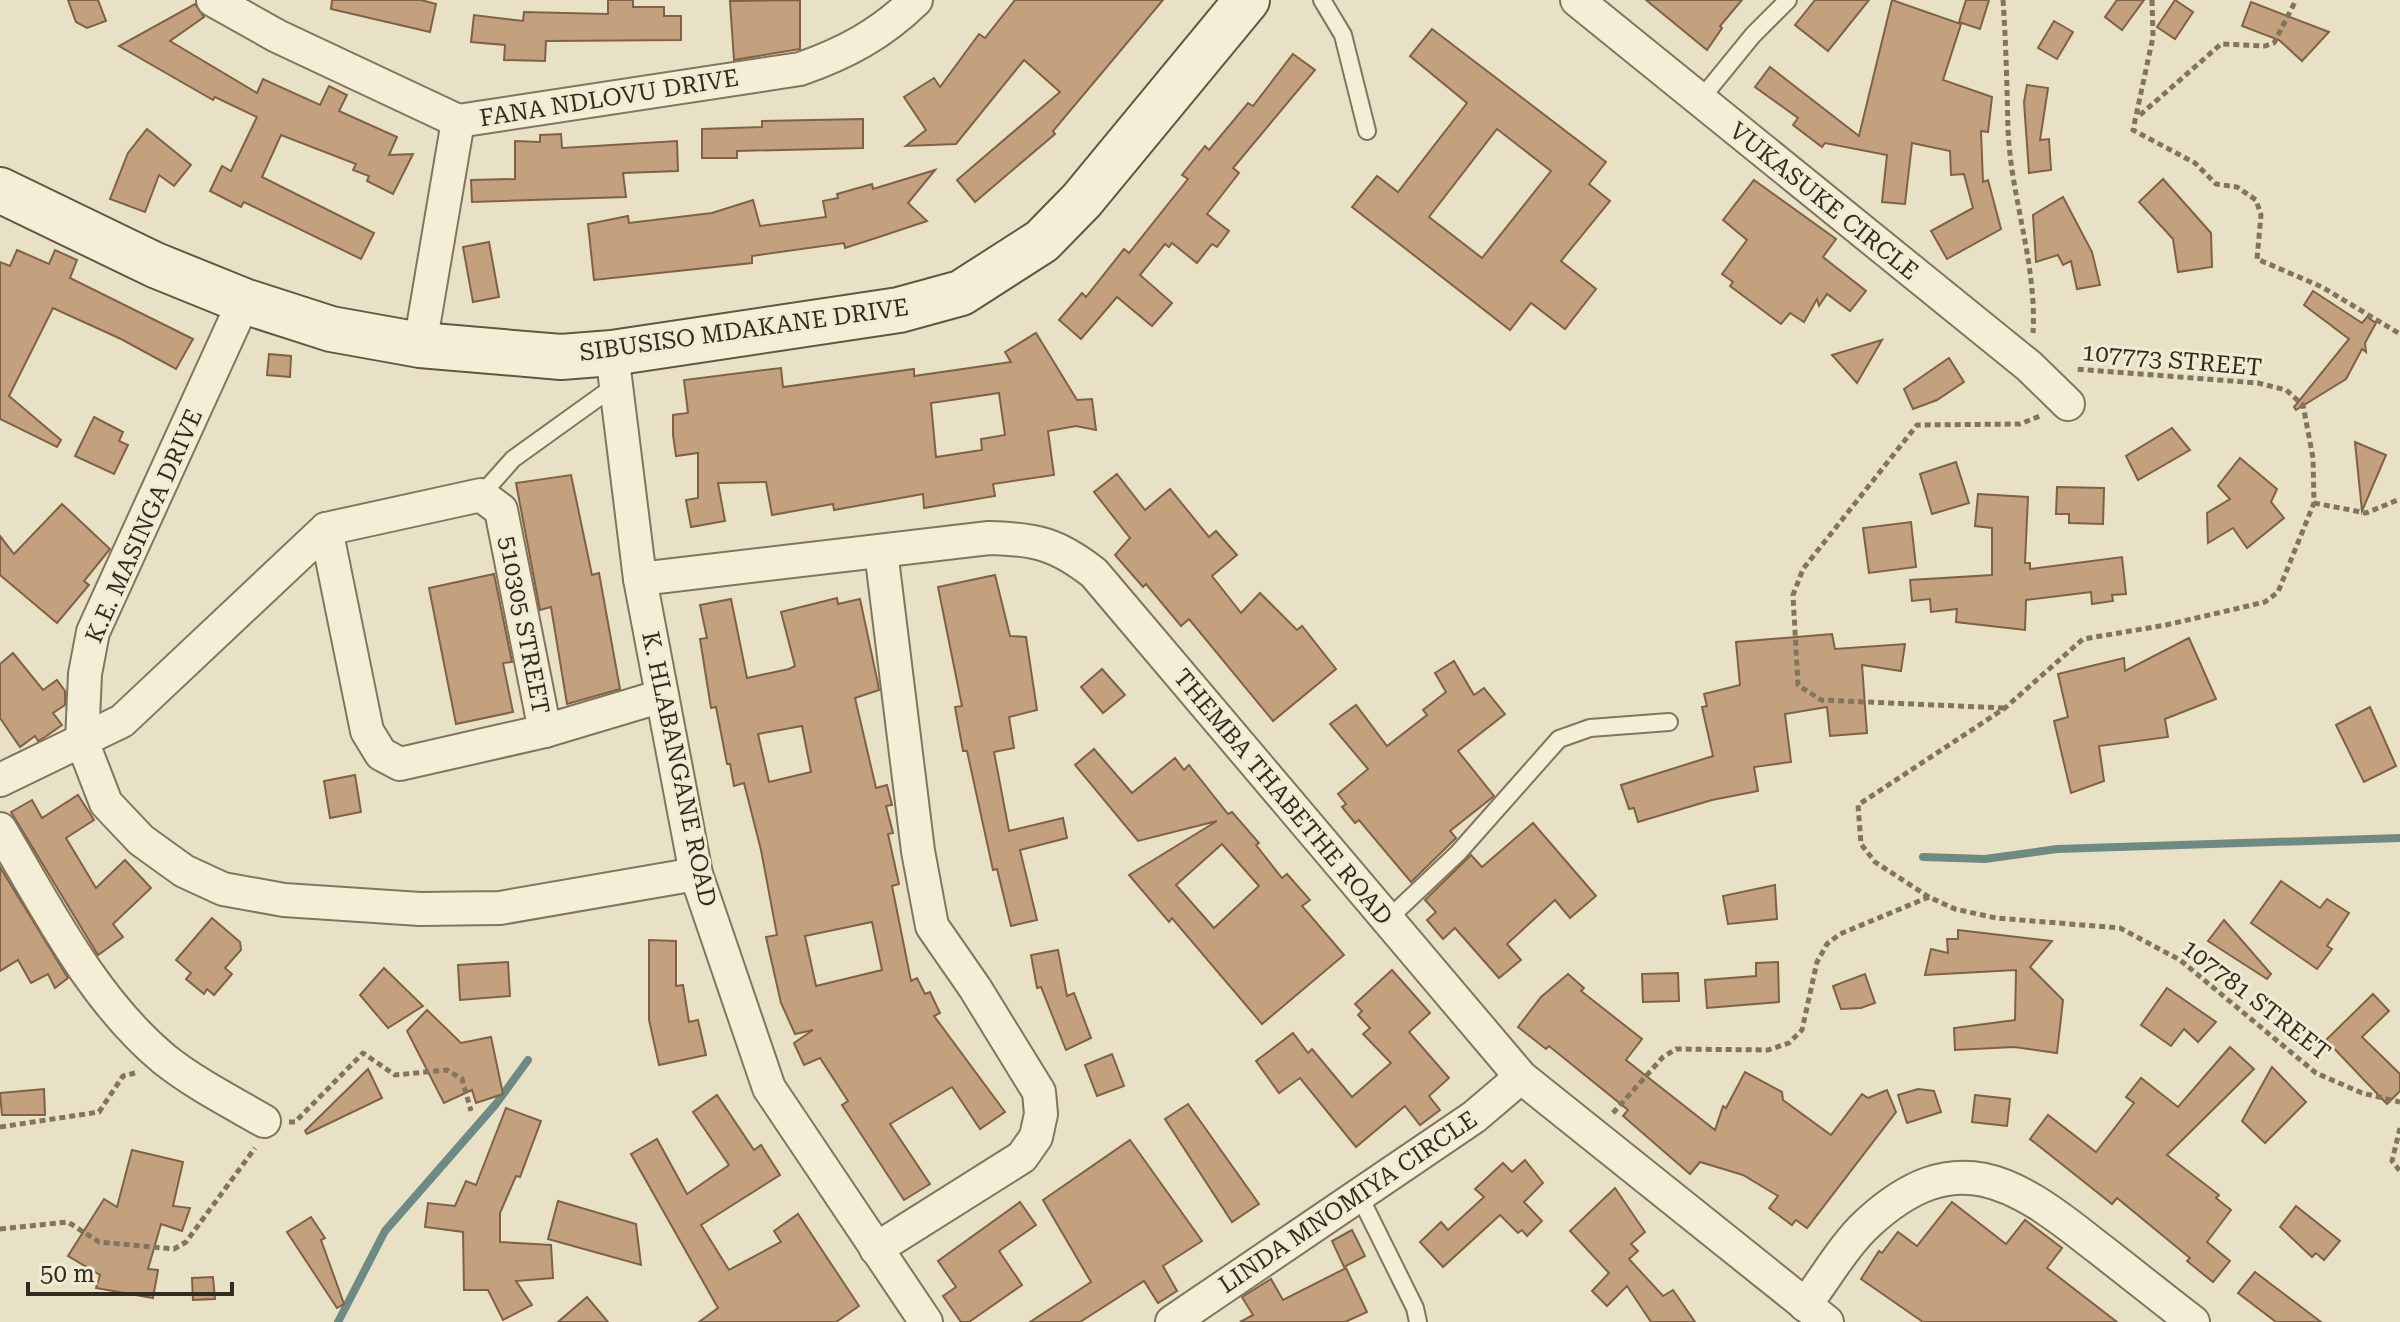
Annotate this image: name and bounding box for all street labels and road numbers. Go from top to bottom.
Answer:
street label: FANA NDLOVU DRIVE [477,64,741,132]
street label: VUKASUKE CIRCLE [1724,116,1924,286]
street label: SIBUSISO MDAKANE DRIVE [578,293,910,367]
street label: 107773 STREET [2081,338,2263,382]
street label: K.E. MASINGA DRIVE [80,405,208,647]
street label: 510305 STREET [493,534,555,716]
street label: K. HLABANGANE ROAD [636,629,722,909]
street label: THEMBA THABETHE ROAD [1168,663,1398,931]
street label: 107781 STREET [2176,933,2336,1067]
street label: LINDA MNOMIYA CIRCLE [1214,1105,1482,1299]

